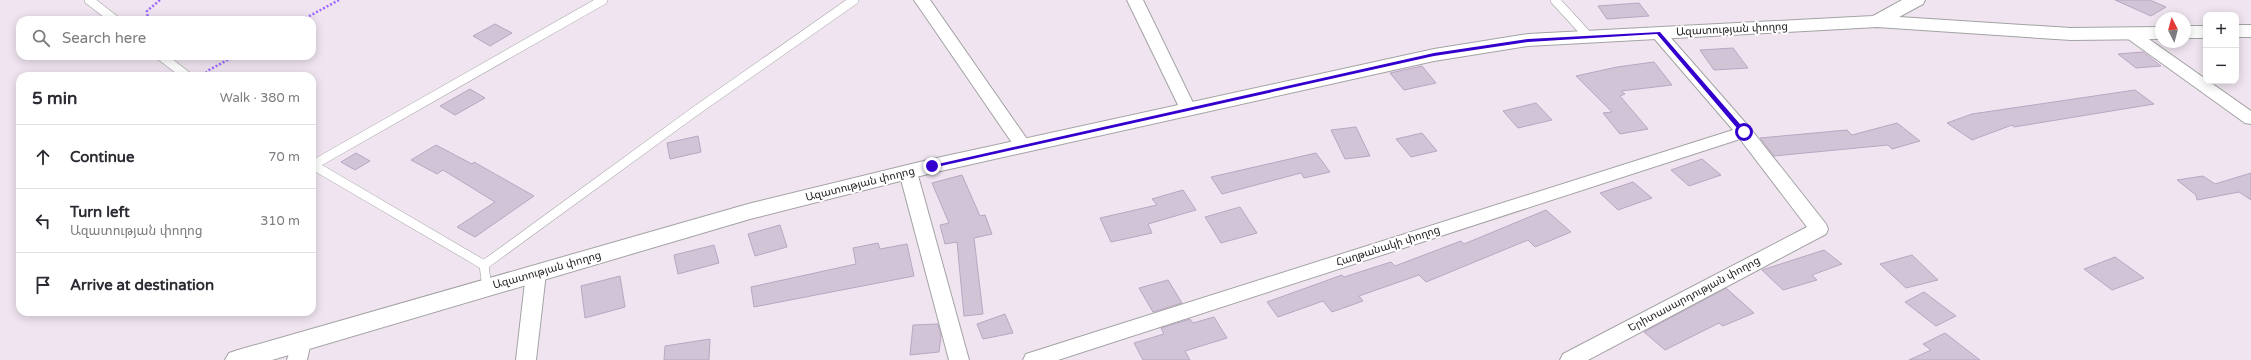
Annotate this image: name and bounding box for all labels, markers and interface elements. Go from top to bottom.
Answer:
north arrow [2155,12,2191,48]
map controls [2203,12,2239,84]
button: + [2203,12,2239,48]
search box [16,16,316,60]
street label: Ազատության փողոց [1676,20,1788,38]
icon: search [30,27,52,49]
text: Search here [62,29,146,47]
button: − [2203,48,2239,84]
text: 5 min [32,88,77,109]
text: Walk · 380 m [220,90,300,106]
route start [1735,123,1753,141]
icon: ahead [32,146,54,168]
text: Continue [70,148,134,166]
text: 70 m [268,149,300,165]
route end [923,157,941,175]
street label: Ազատության փողոց [804,164,916,204]
text: Turn left [70,203,130,221]
icon: left [32,210,54,232]
text: 310 m [260,213,300,229]
text: Ազատության փողոց [70,223,203,239]
street label: Հաղթանակի փողոց [1334,223,1442,269]
street label: Ազատության փողոց [491,248,603,292]
street label: Երիտասարդության փողոց [1626,254,1762,334]
icon: arrive [32,274,54,296]
text: Arrive at destination [70,276,214,294]

